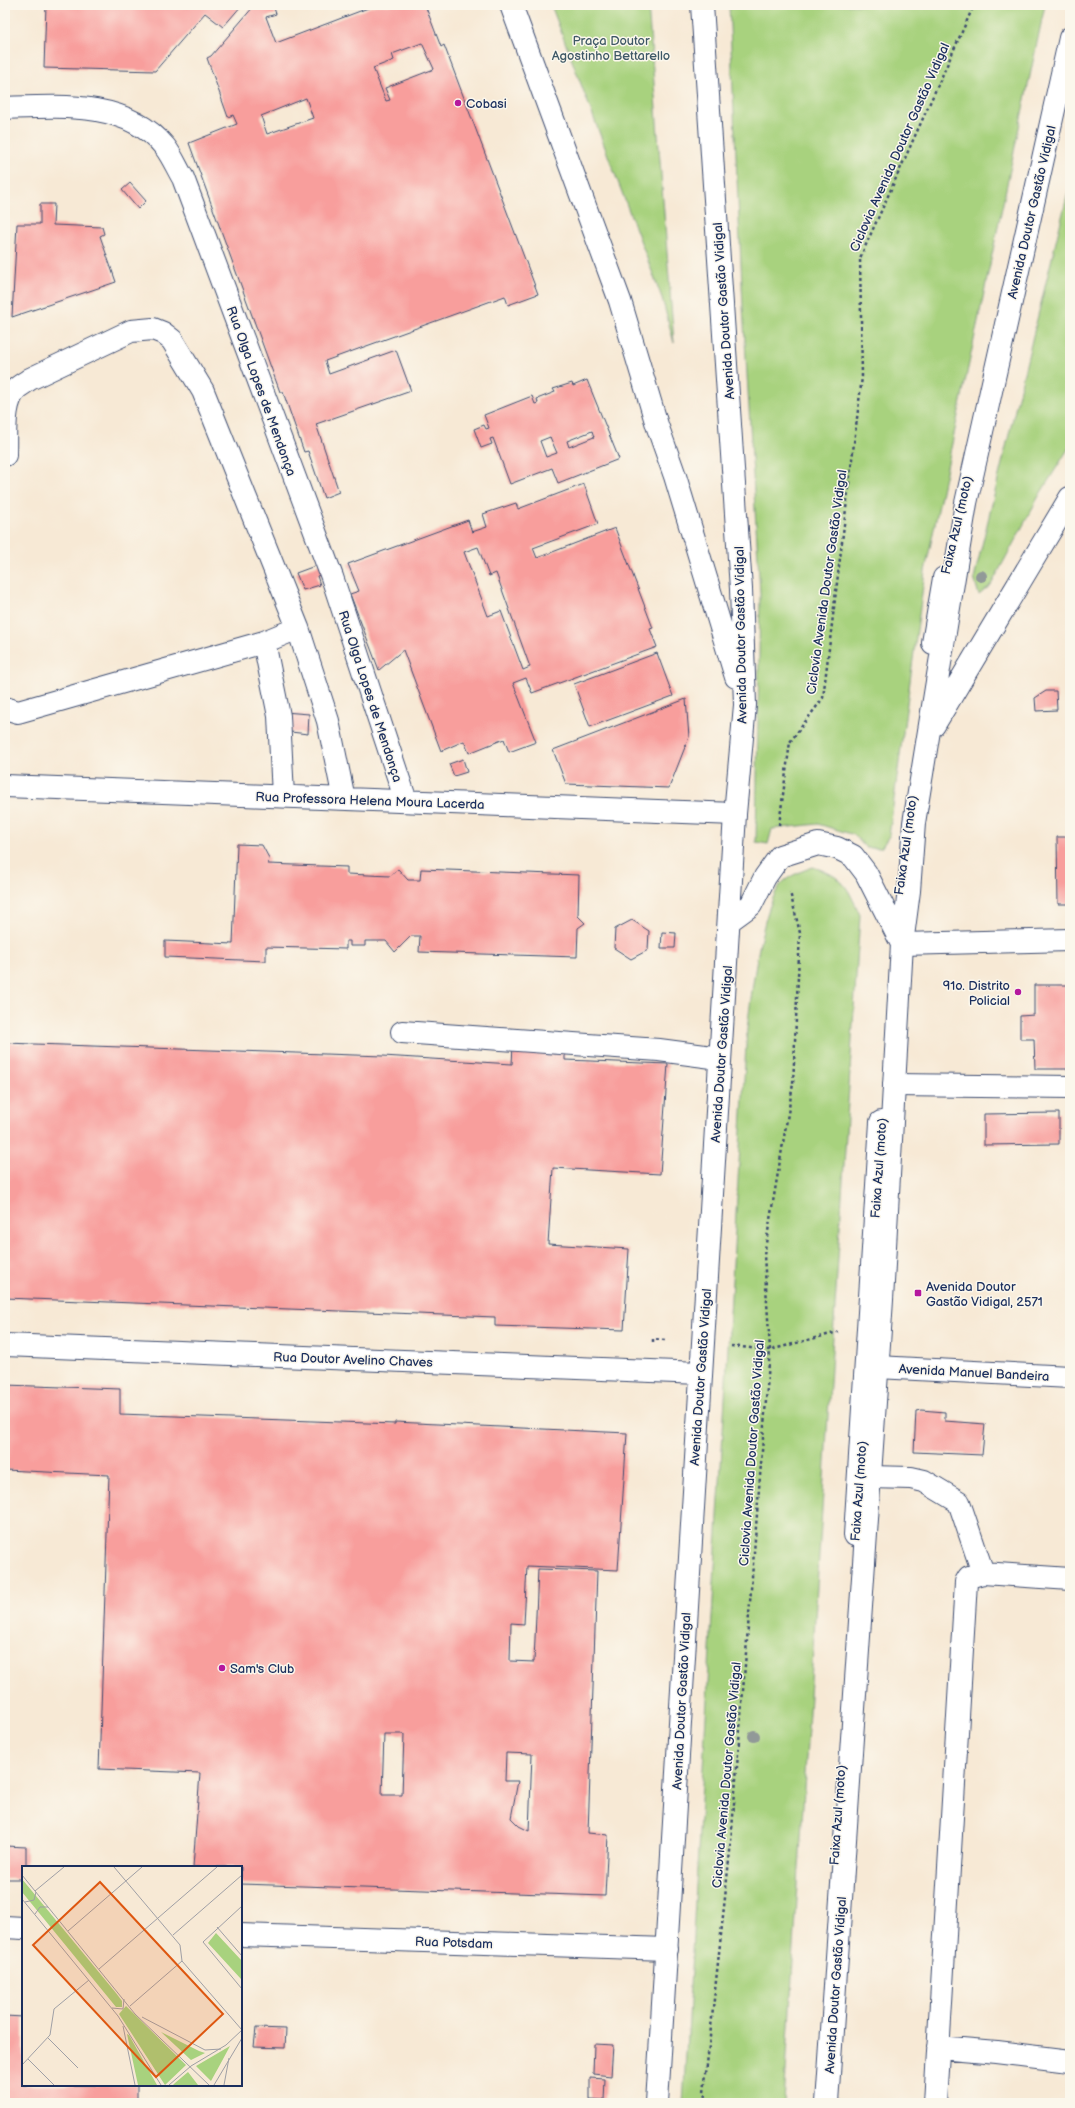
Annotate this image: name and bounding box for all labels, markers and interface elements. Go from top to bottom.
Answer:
park label: Praça Doutor Agostinho Bettarello [552,33,670,64]
street label: Ciclovia Avenida Doutor Gastão Vidigal [846,40,953,254]
place label: Cobasi [466,96,507,112]
marker: Cobasi [453,98,463,108]
street label: Avenida Doutor Gastão Vidigal [1004,124,1060,301]
street label: Avenida Doutor Gastão Vidigal [710,222,738,400]
street label: Rua Olga Lopes de Mendonça [223,304,299,478]
street label: Ciclovia Avenida Doutor Gastão Vidigal [803,469,851,696]
street label: Faixa Azul (moto) [938,474,976,576]
street label: Avenida Doutor Gastão Vidigal [731,546,751,724]
street label: Rua Olga Lopes de Mendonça [335,608,405,784]
street label: Rua Professora Helena Moura Lacerda [255,789,485,813]
street label: Faixa Azul (moto) [891,794,921,896]
street label: Avenida Doutor Gastão Vidigal [708,965,736,1143]
place label: 91o. Distrito Policial [943,978,1010,1009]
marker: 91o. Distrito Policial [1013,987,1023,997]
street label: Faixa Azul (moto) [868,1117,890,1219]
place label: Avenida Doutor Gastão Vidigal, 2571 [926,1279,1043,1310]
street label: Avenida Doutor Gastão Vidigal [687,1288,715,1466]
marker: Avenida Doutor Gastão Vidigal, 2571 [913,1288,923,1298]
street label: Ciclovia Avenida Doutor Gastão Vidigal [736,1339,768,1567]
street label: Rua Doutor Avelino Chaves [273,1349,434,1371]
street label: Avenida Manuel Bandeira [898,1361,1050,1385]
street label: Faixa Azul (moto) [848,1440,870,1542]
street label: Avenida Doutor Gastão Vidigal [669,1612,695,1790]
place label: Sam's Club [230,1661,294,1677]
street label: Ciclovia Avenida Doutor Gastão Vidigal [709,1661,745,1889]
marker: Sam's Club [217,1663,227,1673]
street label: Faixa Azul (moto) [827,1764,849,1866]
inset map [22,1866,242,2086]
street label: Avenida Doutor Gastão Vidigal [822,1896,850,2074]
street label: Rua Potsdam [415,1934,494,1952]

